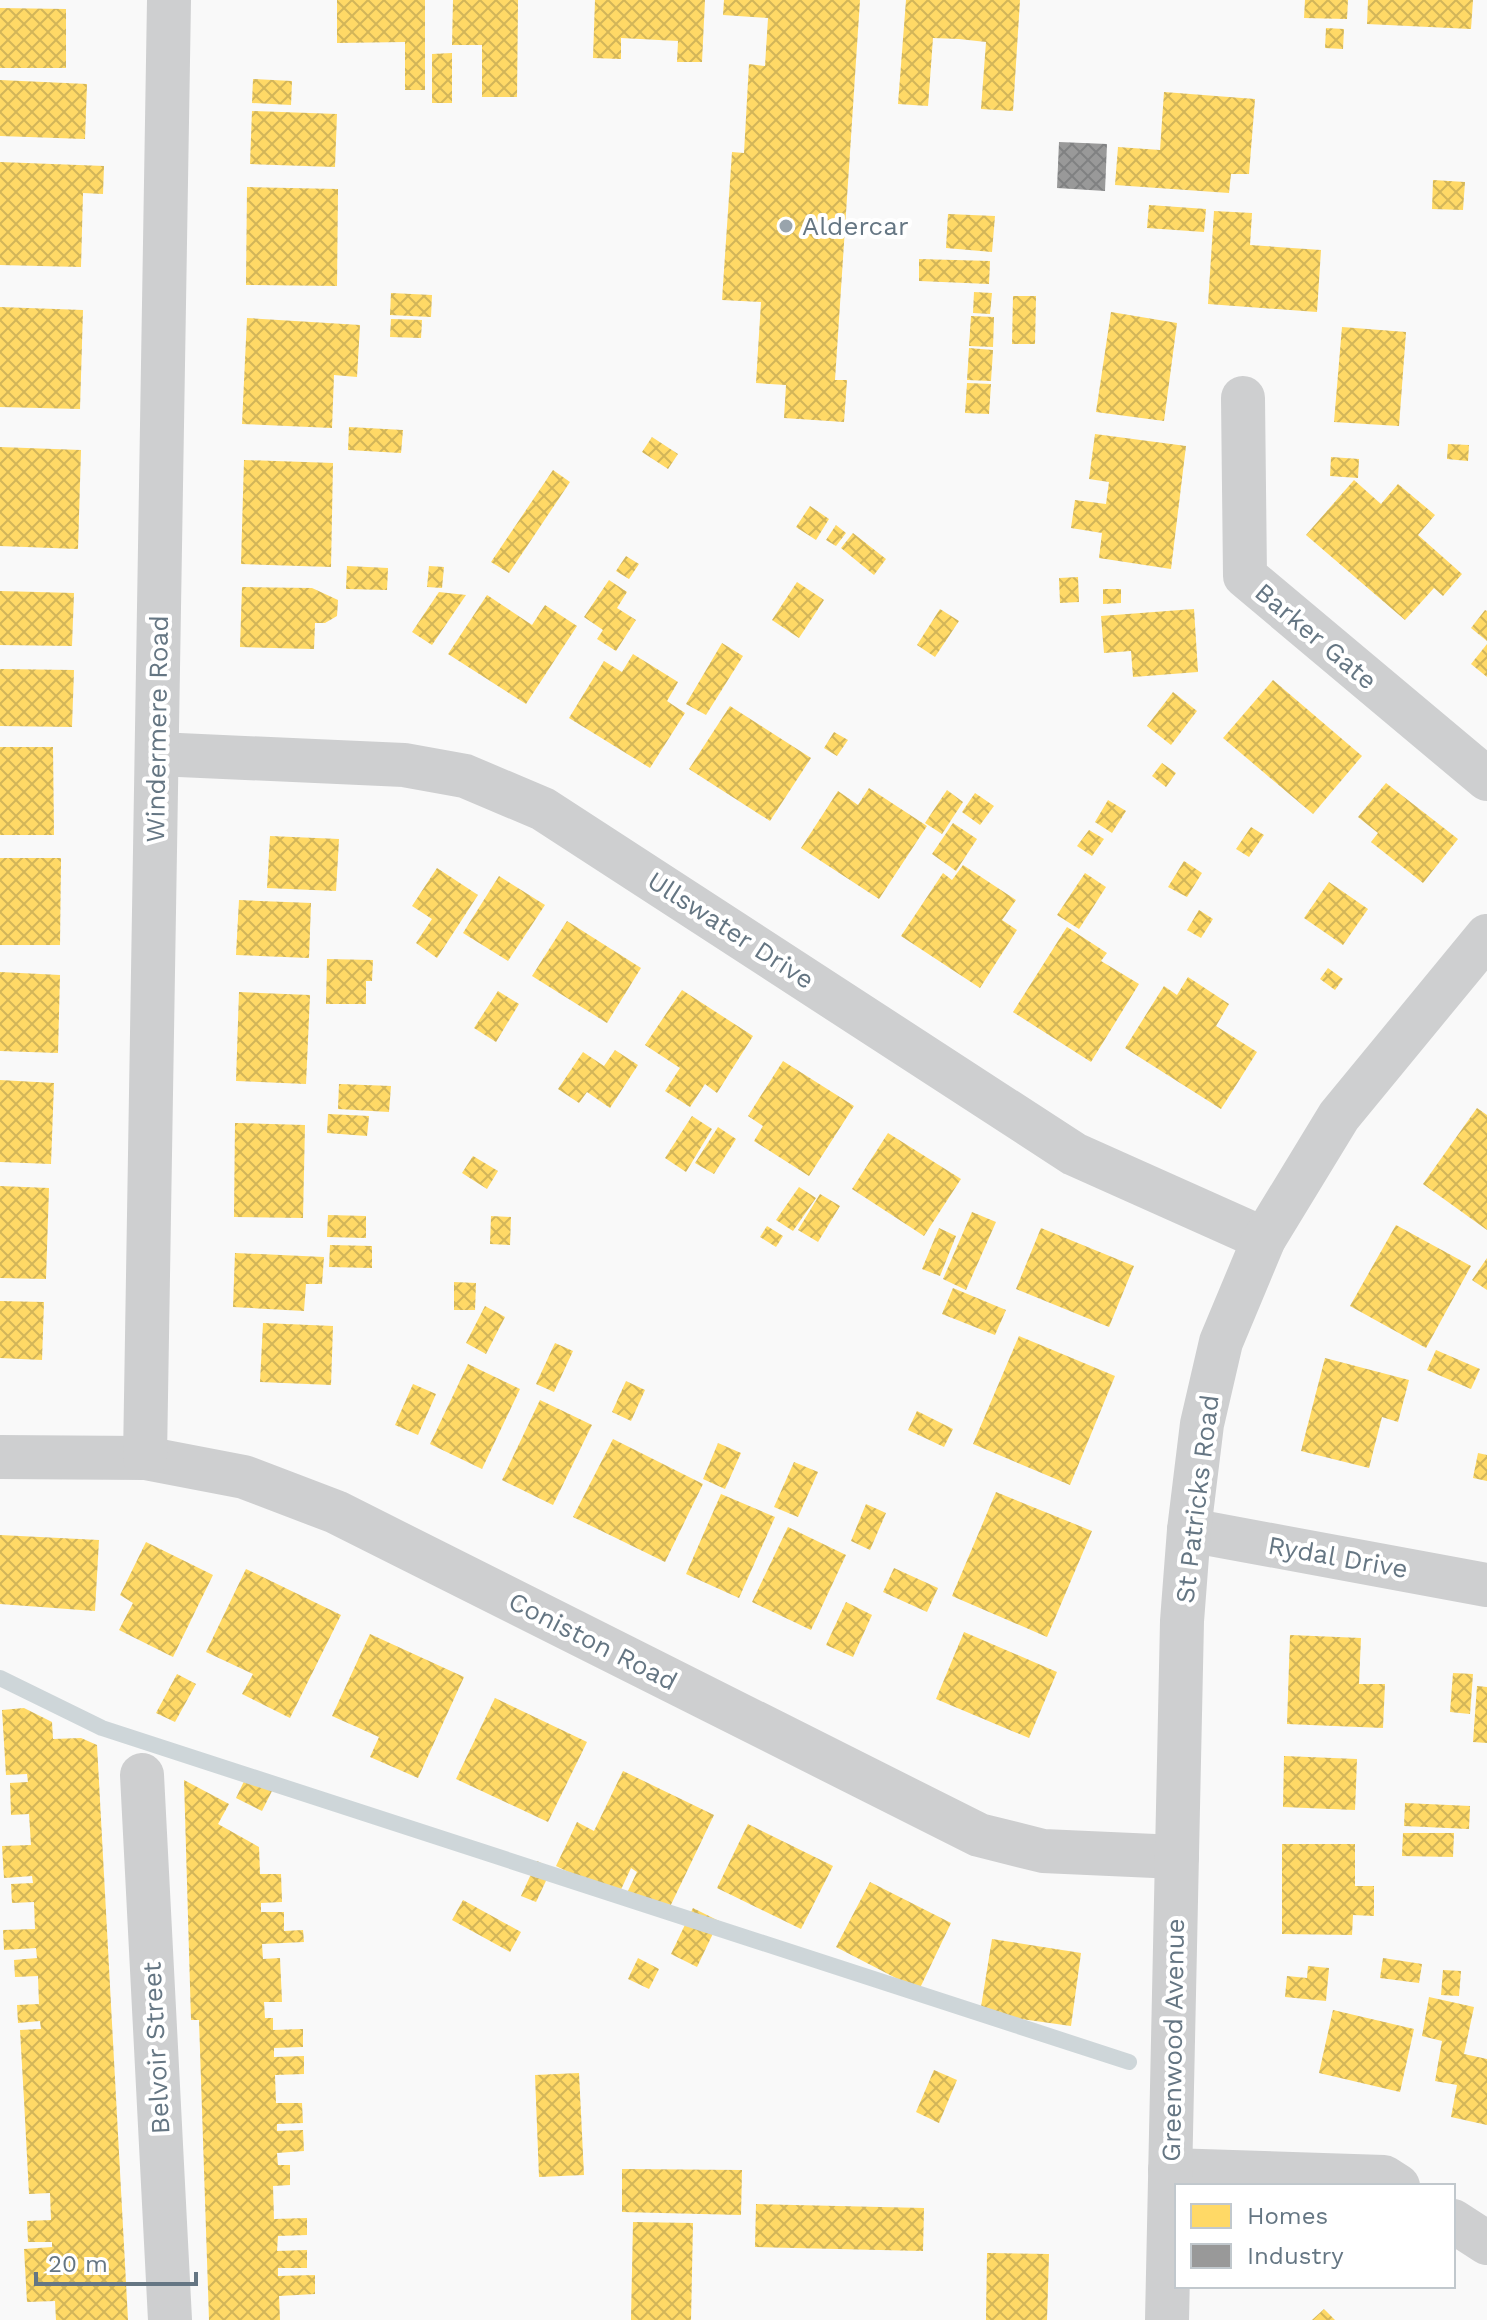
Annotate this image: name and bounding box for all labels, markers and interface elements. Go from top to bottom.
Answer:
place label: Aldercar [802,211,909,241]
marker: Aldercar [777,217,795,235]
street label: Barker Gate [1249,577,1383,695]
street label: Windermere Road [140,615,174,843]
street label: Ullswater Drive [642,865,820,995]
street label: St Patricks Road [1169,1393,1225,1605]
street label: Rydal Drive [1266,1530,1410,1584]
street label: Coniston Road [504,1586,682,1696]
street label: Greenwood Avenue [1156,1918,1190,2162]
street label: Belvoir Street [136,1961,175,2135]
legend [1175,2184,1455,2288]
text: Homes [1247,2202,1328,2230]
scale bar [36,2236,196,2286]
text: Industry [1247,2242,1344,2270]
text: 20 m [48,2250,108,2278]

